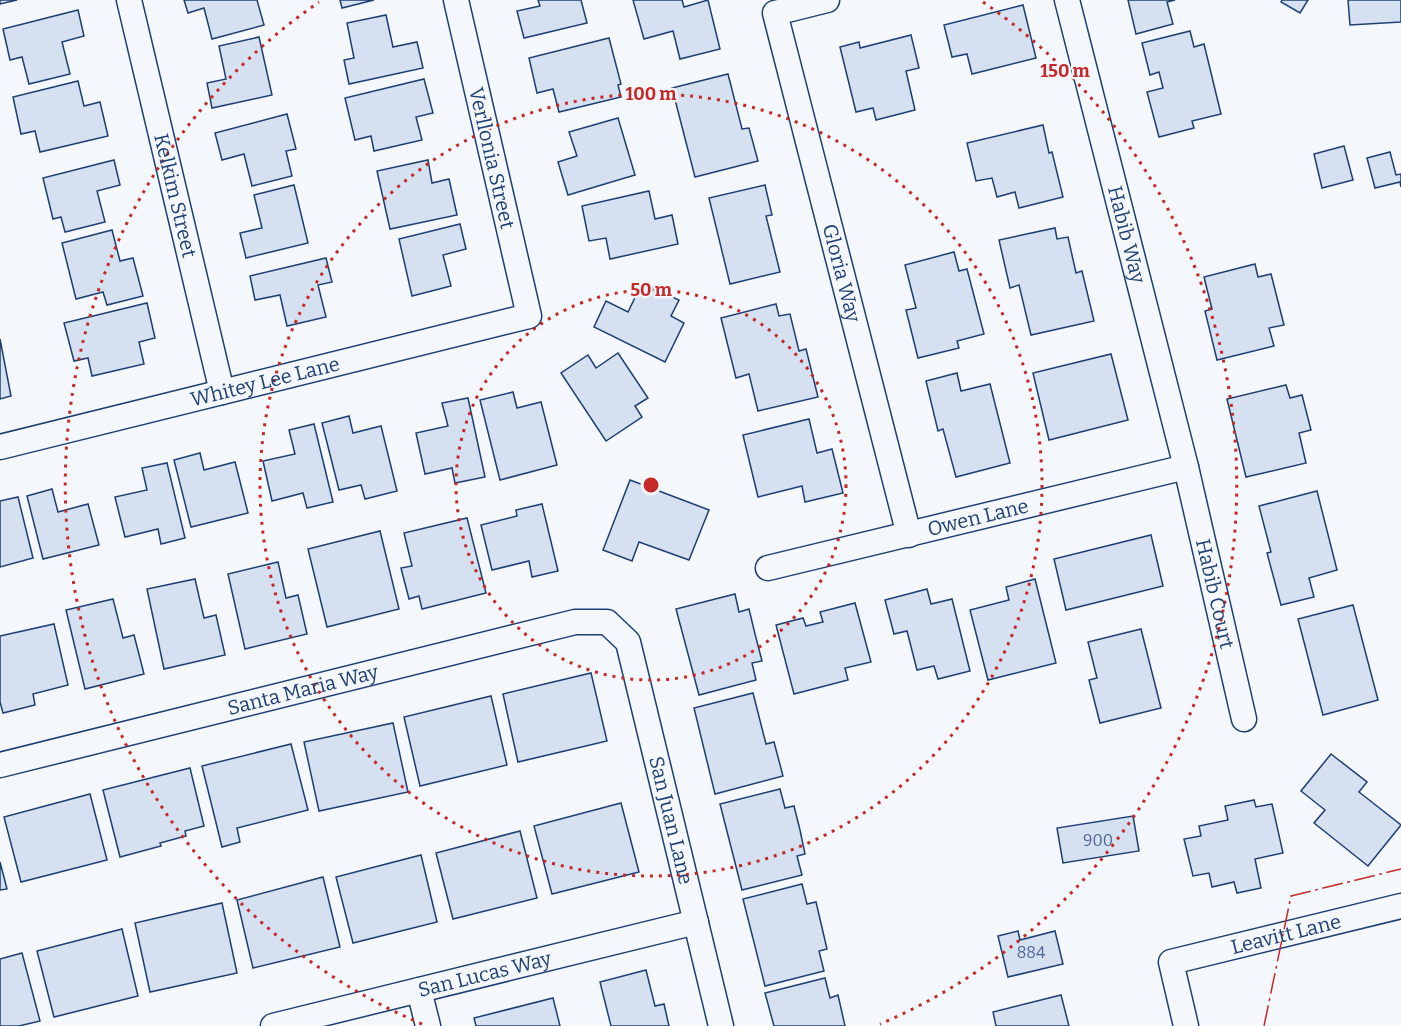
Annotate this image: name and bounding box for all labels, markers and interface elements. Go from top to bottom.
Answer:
text: 150 m [1040,60,1090,82]
text: 100 m [625,83,677,105]
street label: Verllonia Street [464,85,520,231]
street label: Kelkim Street [149,131,202,260]
street label: Habib Way [1103,183,1151,286]
street label: Gloria Way [818,221,866,325]
text: 50 m [630,279,672,301]
street label: Whitey Lee Lane [188,351,342,411]
centre of rings [641,475,661,495]
street label: Owen Lane [925,493,1031,541]
street label: Habib Court [1191,536,1239,651]
street label: Santa Maria Way [225,659,381,720]
street label: San Juan Lane [644,754,698,887]
house number: 900 [1083,831,1113,850]
street label: Leavitt Lane [1228,909,1343,959]
house number: 884 [1017,943,1046,962]
street label: San Lucas Way [416,946,554,1002]

